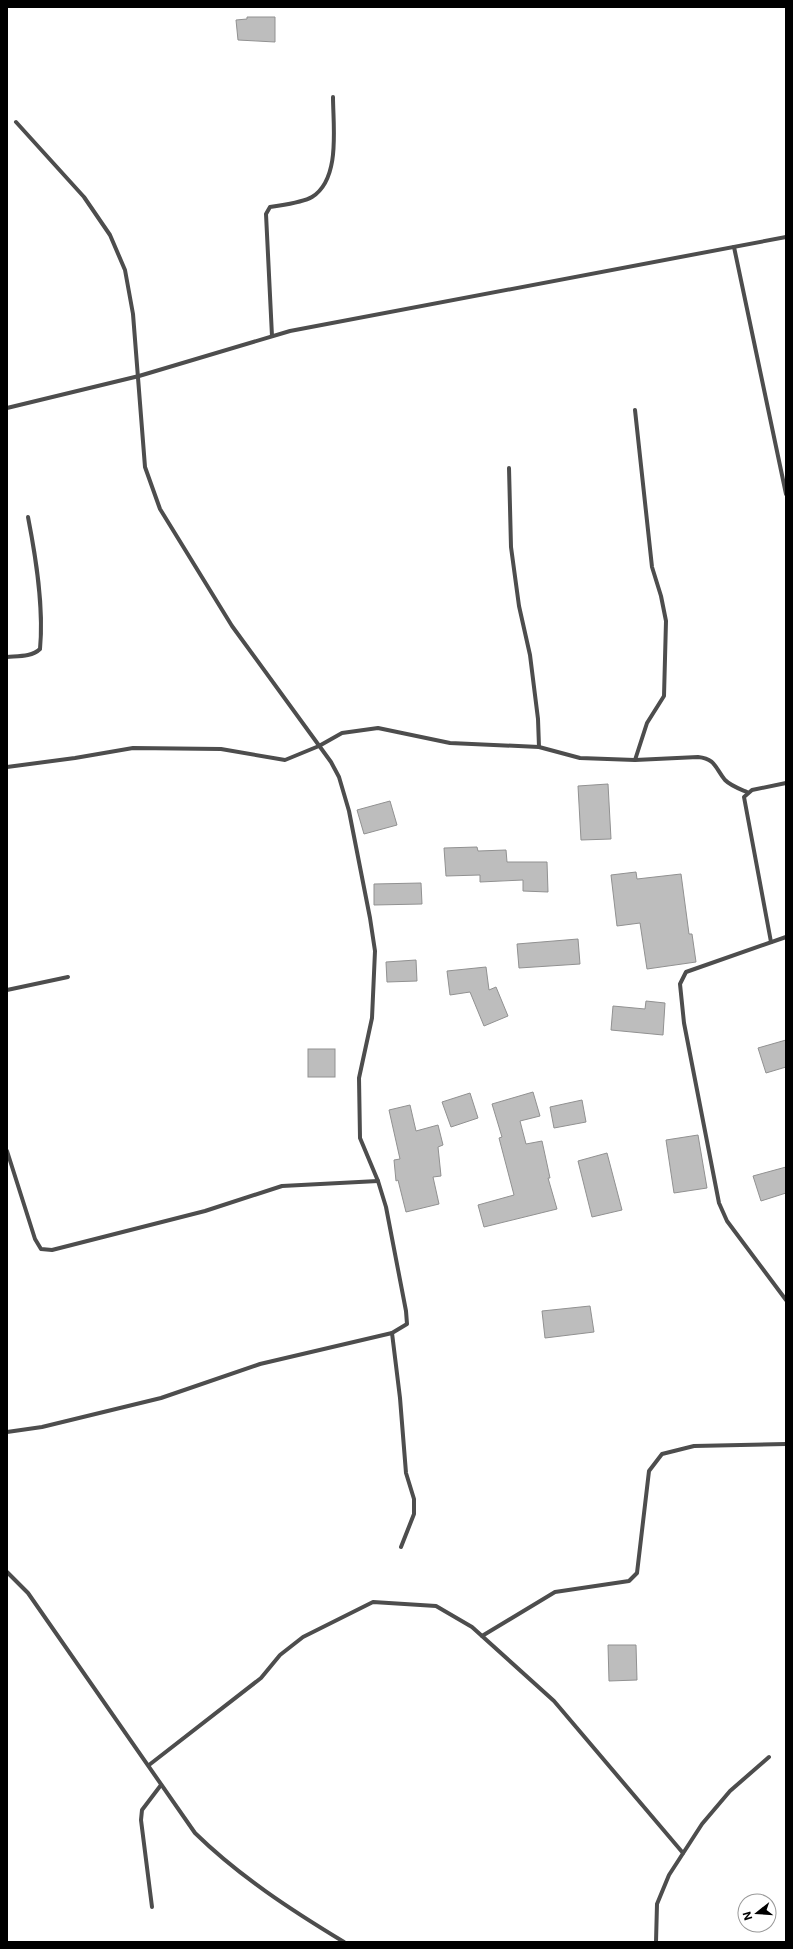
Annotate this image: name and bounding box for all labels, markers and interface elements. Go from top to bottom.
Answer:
north arrow [737,1893,777,1933]
text: N [740,1910,755,1922]

